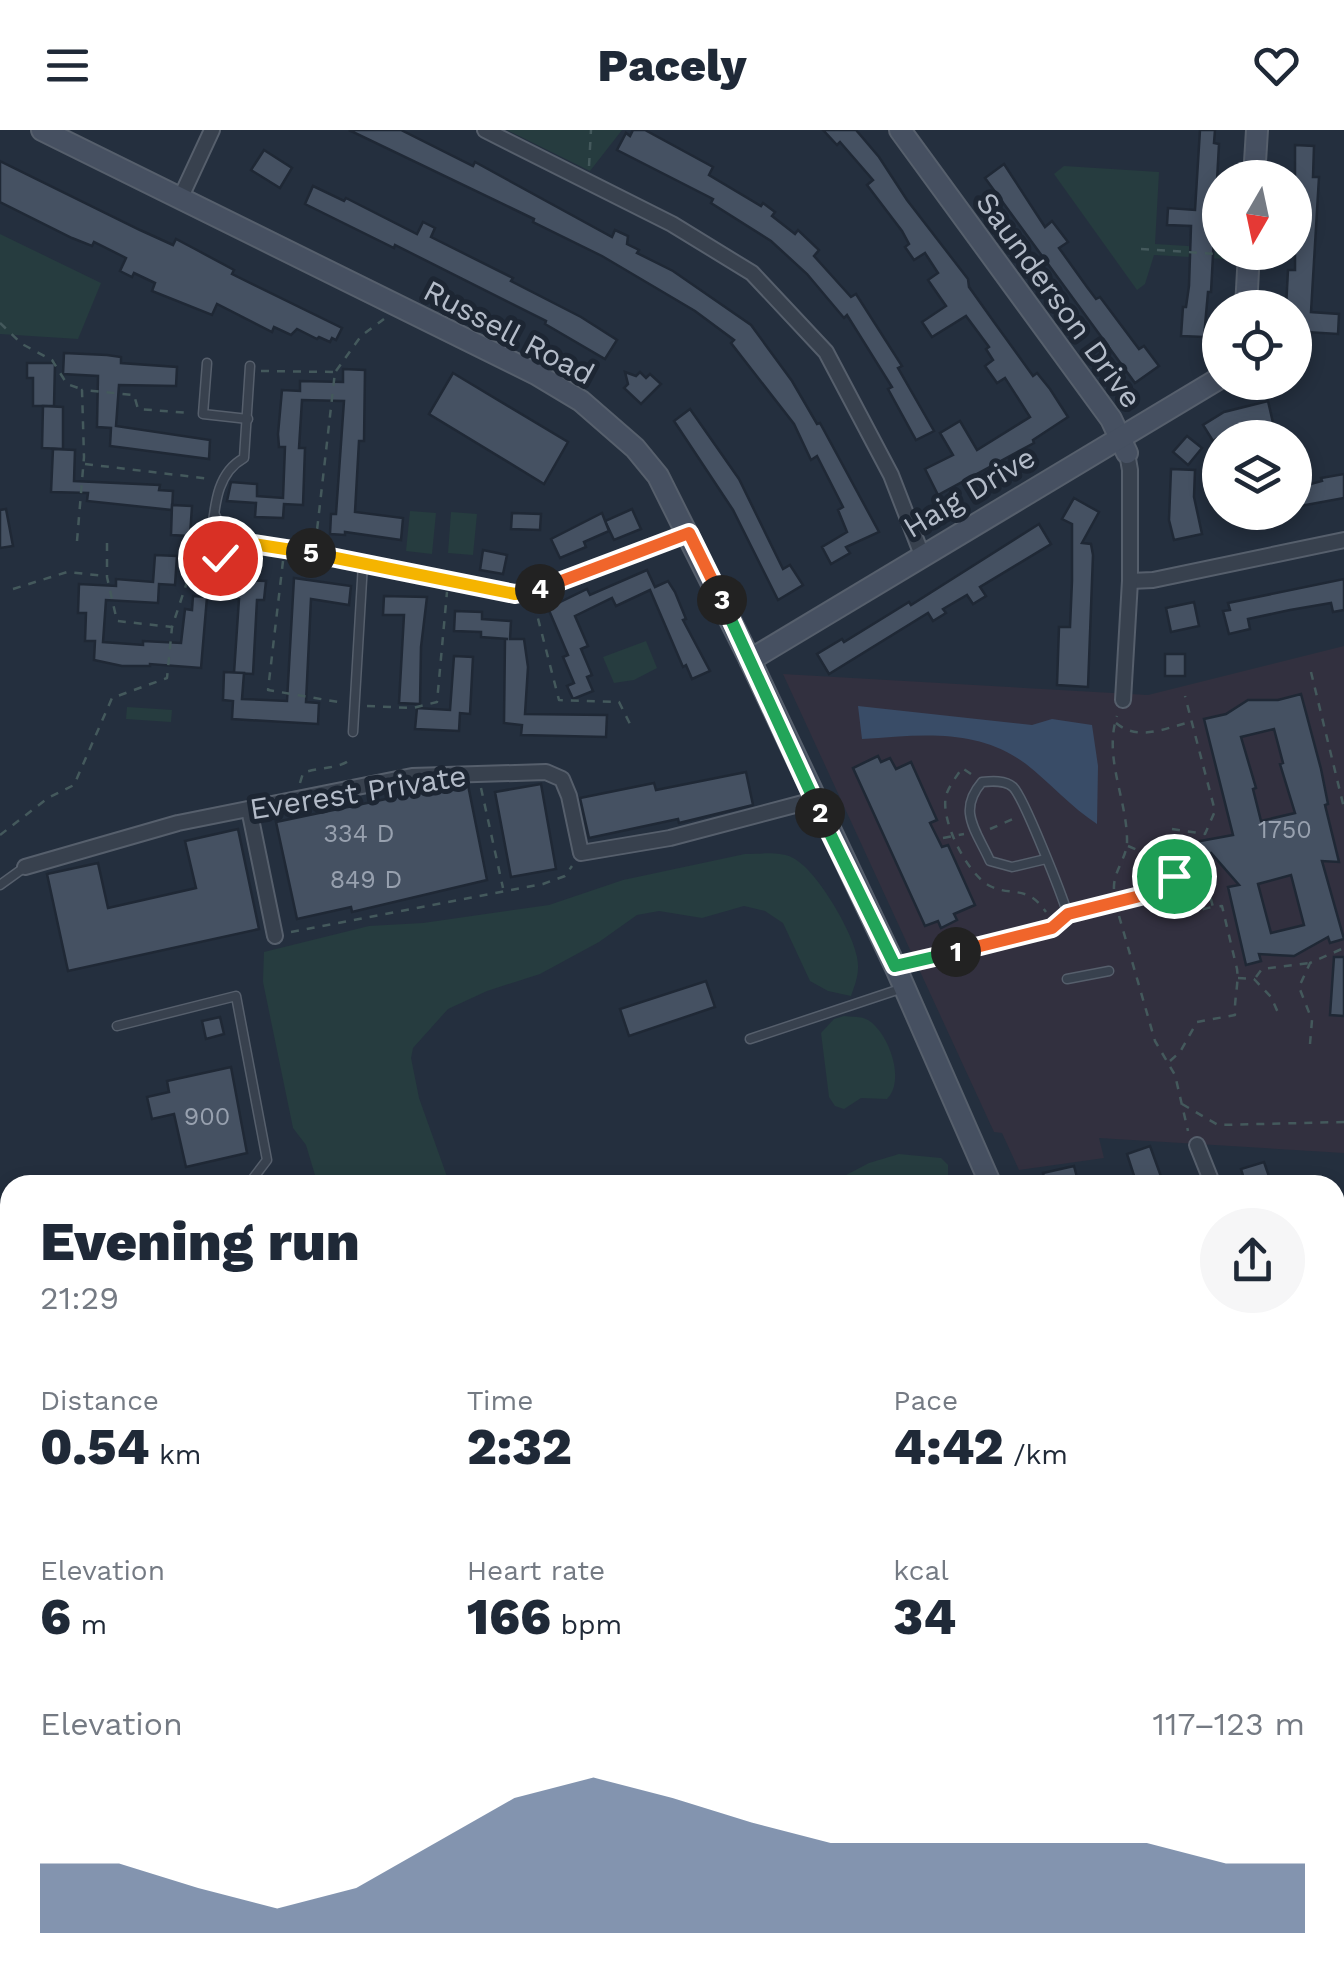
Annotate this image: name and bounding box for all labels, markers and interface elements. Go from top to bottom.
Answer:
icon: menu [40,38,95,93]
icon: heart [1249,38,1304,93]
text: Pacely [597,39,747,92]
north arrow [1202,160,1312,270]
map controls [1202,160,1312,530]
street label: Saunderson Drive [969,185,1149,415]
street label: Russell Road [418,272,600,392]
button: locate [1202,290,1312,400]
button: layers [1202,420,1312,530]
street label: Haig Drive [897,439,1041,545]
pin [178,516,263,601]
pin: 5 [286,528,336,578]
icon: check [193,531,248,586]
text: 5 [303,536,319,569]
pin: 4 [515,564,565,614]
text: 4 [531,572,549,605]
pin: 3 [697,575,747,625]
text: 3 [714,583,730,616]
street label: Everest Private [247,758,469,826]
pin: 2 [795,788,845,838]
text: 2 [812,796,828,829]
house number: 1750 [1258,815,1312,844]
house number: 334 D [324,819,394,848]
pin [1132,834,1217,919]
icon: arrive [1147,849,1202,904]
house number: 849 D [330,865,402,894]
pin: 1 [931,927,981,977]
text: 1 [950,935,962,968]
house number: 900 [184,1102,230,1131]
button: share [1200,1208,1305,1313]
text: Evening run [40,1209,360,1273]
text: 21:29 [40,1279,119,1317]
text: Distance [40,1384,159,1417]
text: Time [467,1384,533,1417]
text: Pace [893,1384,958,1417]
text: 0.54 [40,1417,149,1476]
text: 2:32 [467,1417,572,1476]
text: 4:42 [893,1417,1004,1476]
text: km [149,1438,202,1471]
text: /km [1004,1438,1068,1471]
text: Elevation [40,1554,165,1587]
text: Heart rate [467,1554,605,1587]
text: kcal [893,1554,949,1587]
text: 6 [40,1587,71,1646]
text: 166 [467,1587,551,1646]
text: 34 [893,1587,956,1646]
text: m [71,1608,107,1641]
text: bpm [551,1608,622,1641]
text: Elevation [40,1705,183,1743]
text: 117–123 m [1153,1705,1305,1743]

